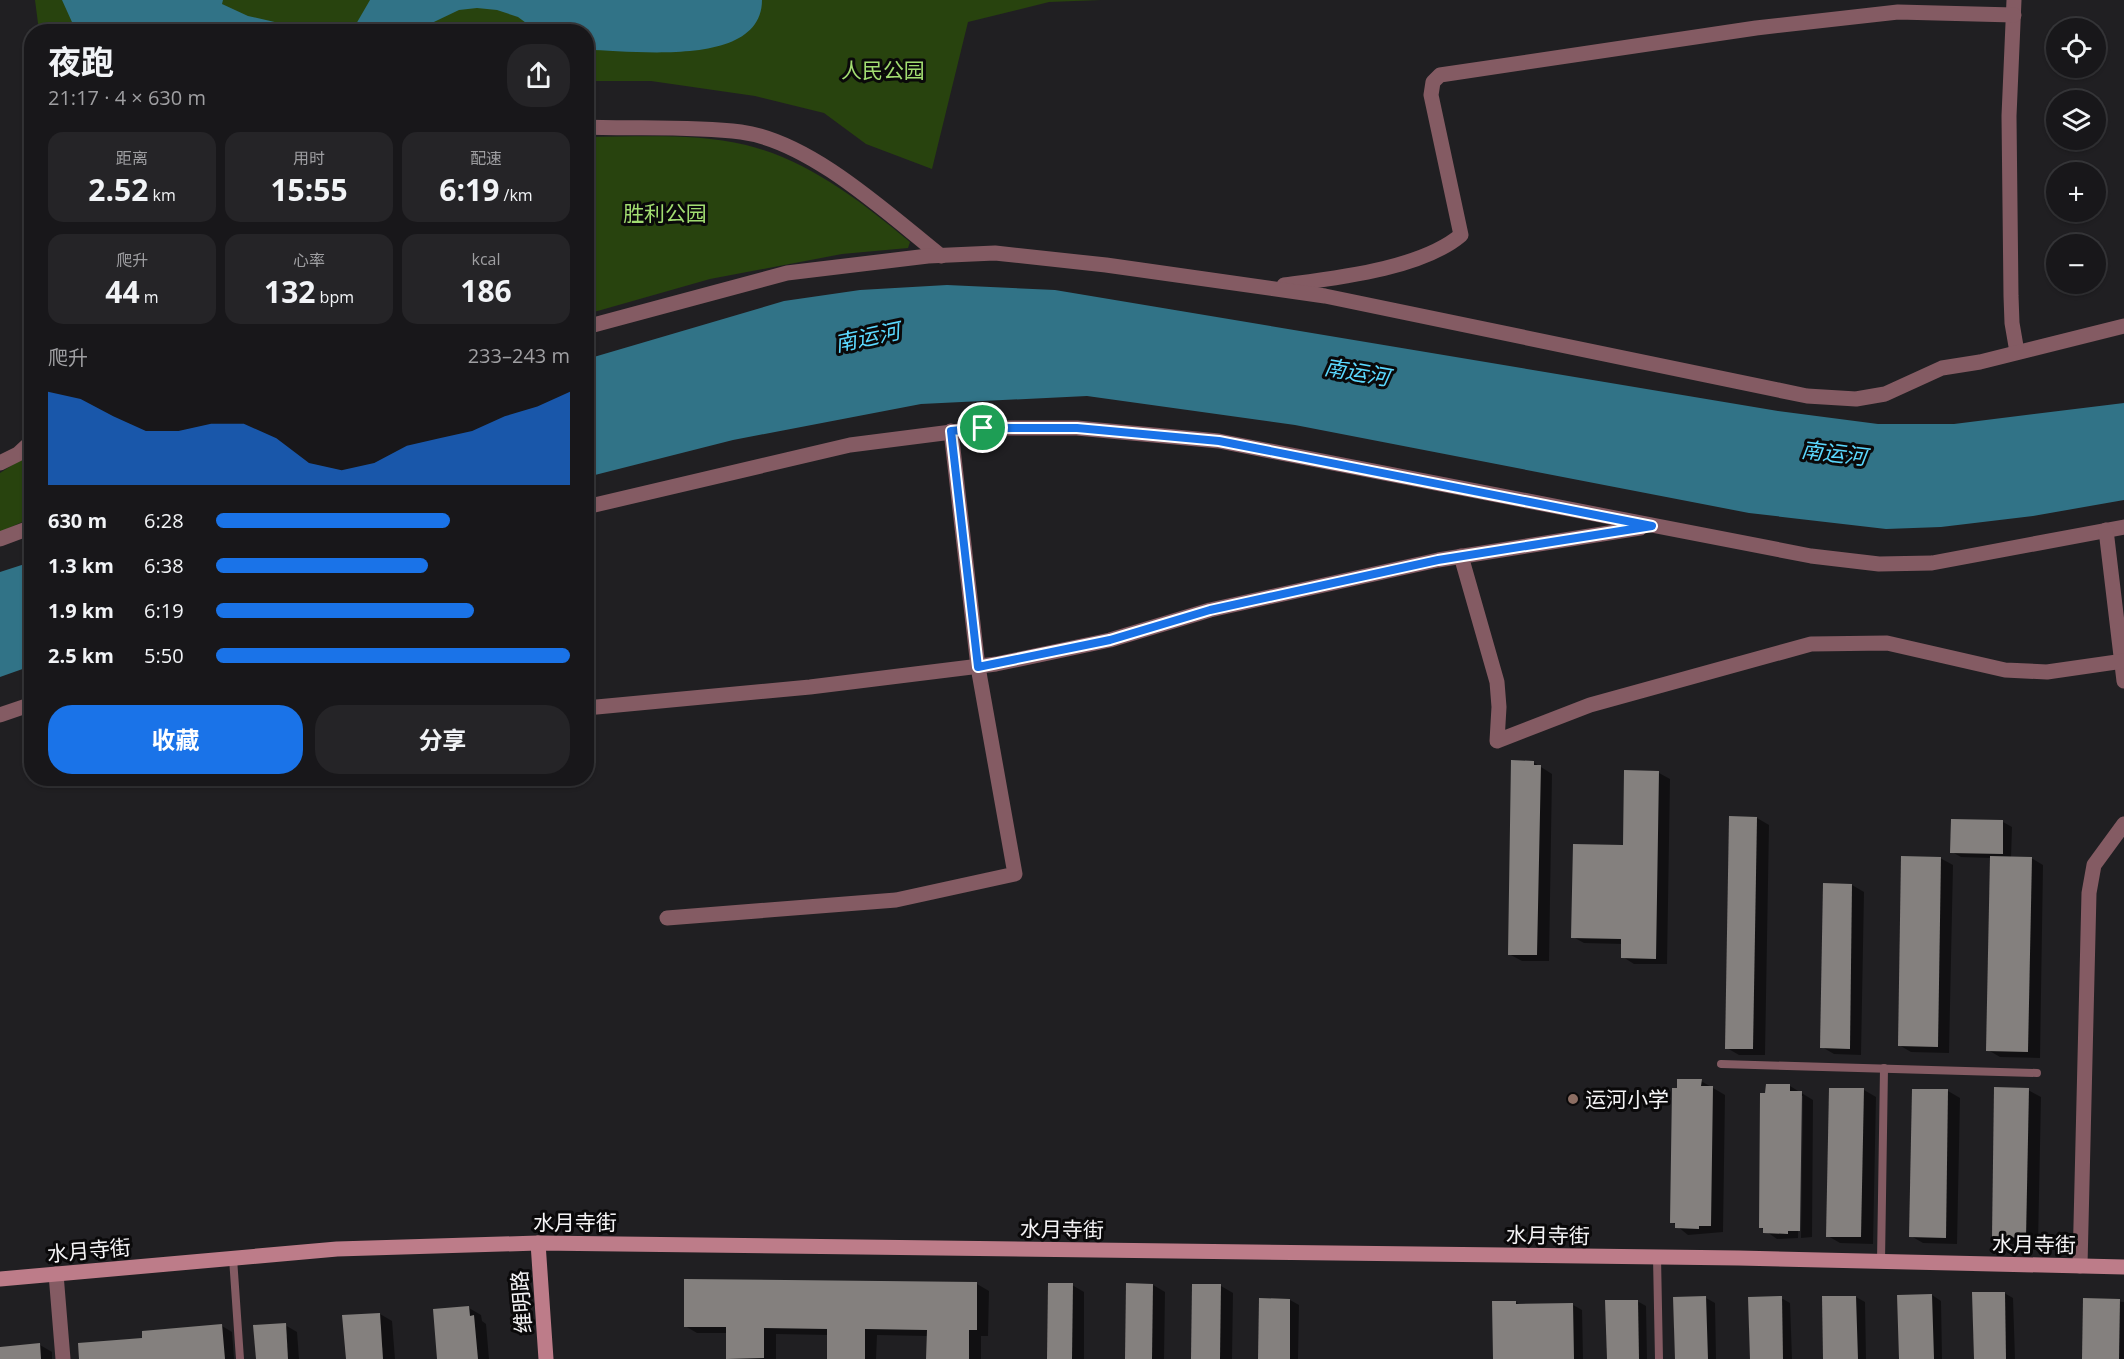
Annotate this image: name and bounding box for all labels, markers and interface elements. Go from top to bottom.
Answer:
map controls [2046,18,2106,294]
button: locate [2046,18,2106,78]
text: 夜跑 [48,39,114,84]
button: share [507,44,570,107]
park label: 人民公园 [841,56,925,84]
text: 21:17 · 4 × 630 m [48,84,206,111]
button: layers [2046,90,2106,150]
text: 距离 [116,147,148,169]
text: 用时 [293,147,325,169]
text: 配速 [470,147,502,169]
button: + [2046,162,2106,222]
text: 2.52 [88,169,148,210]
text: 15:55 [270,169,348,210]
text: 6:19 [439,169,499,210]
text: km [148,184,176,206]
text: /km [499,184,533,206]
park label: 胜利公园 [623,199,707,227]
button: − [2046,234,2106,294]
text: kcal [472,248,501,270]
text: 爬升 [116,249,148,271]
text: 心率 [293,249,325,271]
text: 186 [460,270,512,311]
text: 44 [105,271,140,312]
text: 132 [264,271,315,312]
text: m [140,286,159,308]
text: bpm [315,286,354,308]
water label: 南运河 [832,314,906,358]
text: 233–243 m [468,342,570,369]
text: 爬升 [48,344,88,371]
water label: 南运河 [1322,350,1396,392]
pin [957,402,1008,453]
icon: arrive [966,411,999,444]
water label: 南运河 [1799,433,1873,471]
text: 630 m [48,507,107,534]
text: 6:28 [144,507,184,534]
text: 1.3 km [48,552,114,579]
text: 6:38 [144,552,184,579]
text: 1.9 km [48,597,114,624]
text: 6:19 [144,597,184,624]
text: 2.5 km [48,642,114,669]
text: 5:50 [144,642,184,669]
button: 收藏 [48,705,303,774]
button: 分享 [315,705,570,774]
place label: 运河小学 [1585,1085,1669,1113]
marker: 运河小学 [1566,1092,1580,1106]
street label: 水月寺街 [533,1208,617,1236]
street label: 水月寺街 [1020,1214,1104,1244]
street label: 水月寺街 [1506,1220,1590,1250]
street label: 水月寺街 [1992,1229,2076,1259]
street label: 水月寺街 [46,1232,132,1268]
street label: 维明路 [505,1270,537,1334]

